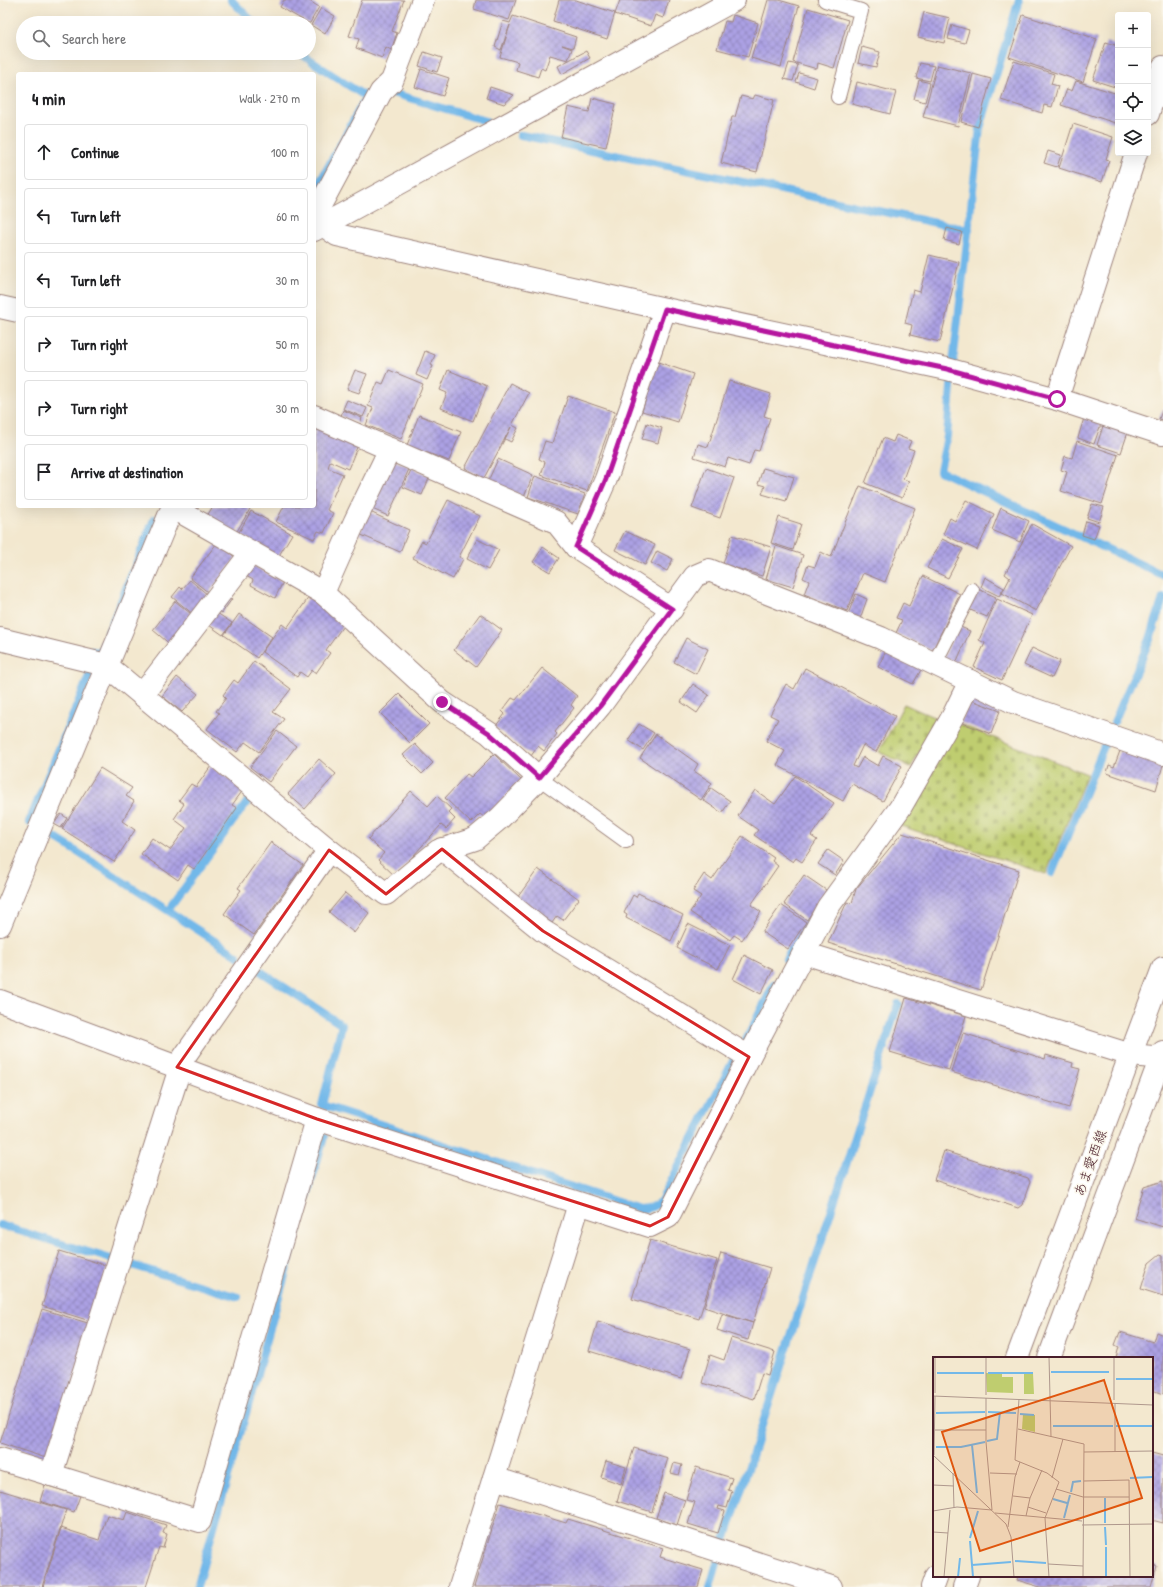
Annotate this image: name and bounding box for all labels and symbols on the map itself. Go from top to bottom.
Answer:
route start [1048,390,1066,408]
route end [433,693,451,711]
street label: あま愛西線 [1069,1127,1110,1199]
inset map [933,1357,1153,1577]

